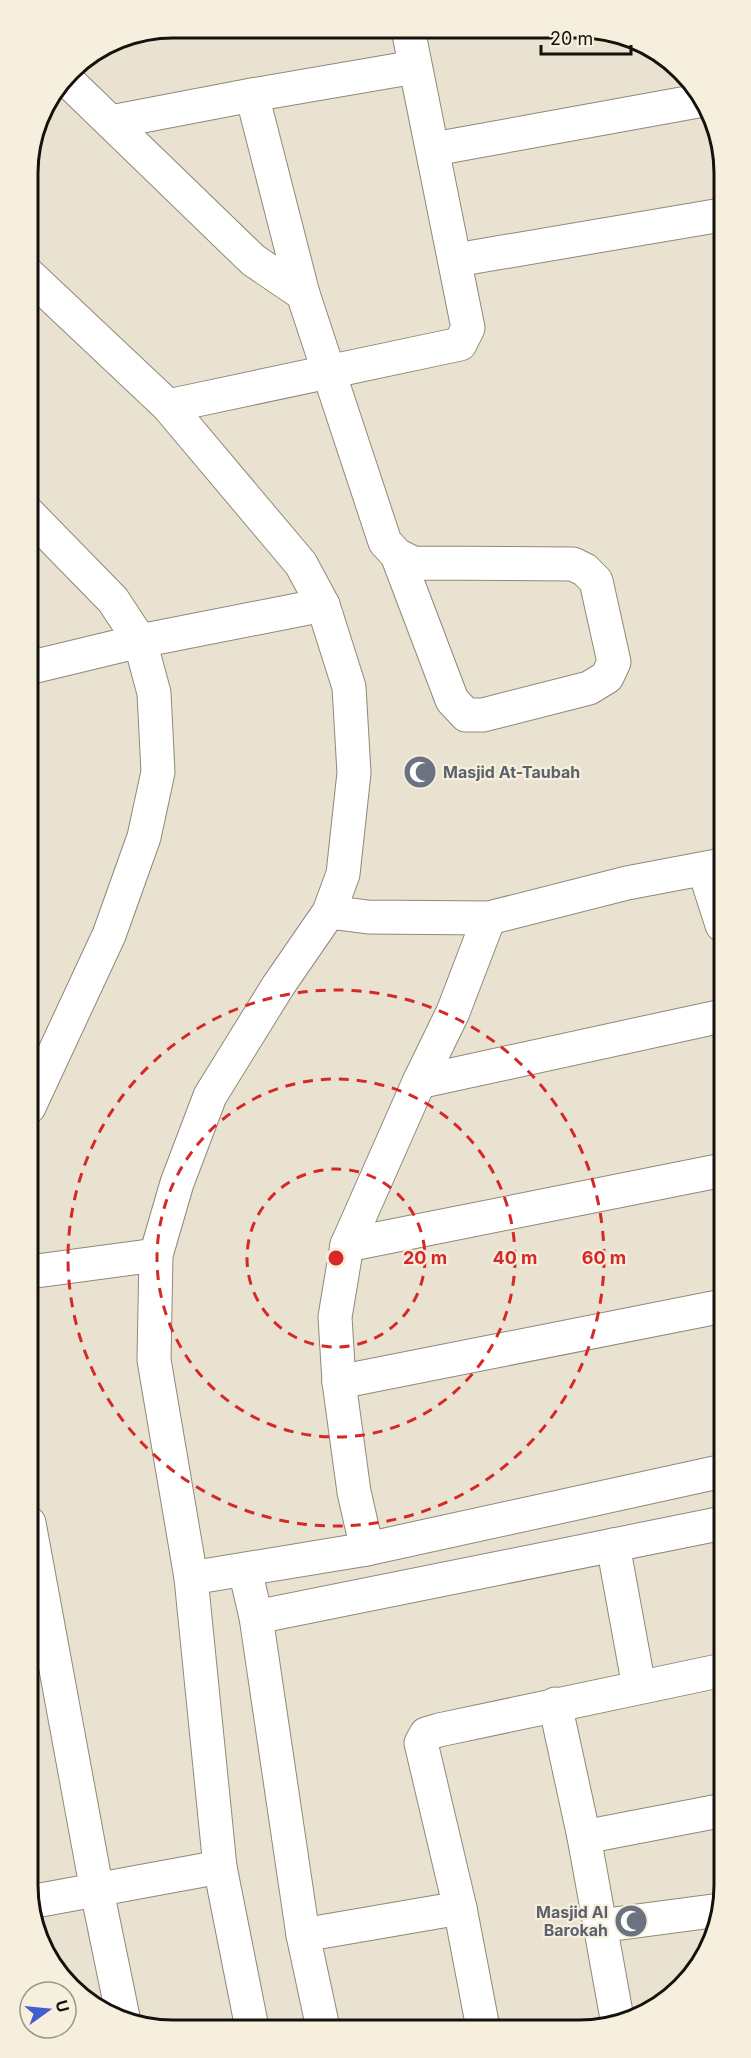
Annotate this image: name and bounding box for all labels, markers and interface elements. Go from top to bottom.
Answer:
scale bar [541,18,631,56]
text: 20 m [550,28,593,49]
mosque icon: Masjid At-Taubah [402,754,438,790]
place label: Masjid At-Taubah [443,762,580,782]
text: 20 m [403,1247,447,1268]
text: 40 m [493,1247,538,1268]
text: 60 m [582,1247,626,1268]
centre of rings [326,1248,346,1268]
place label: Masjid Al Barokah [536,1902,608,1940]
mosque icon: Masjid Al Barokah [613,1903,649,1939]
north arrow [18,1980,78,2040]
text: U [51,1998,74,2014]

